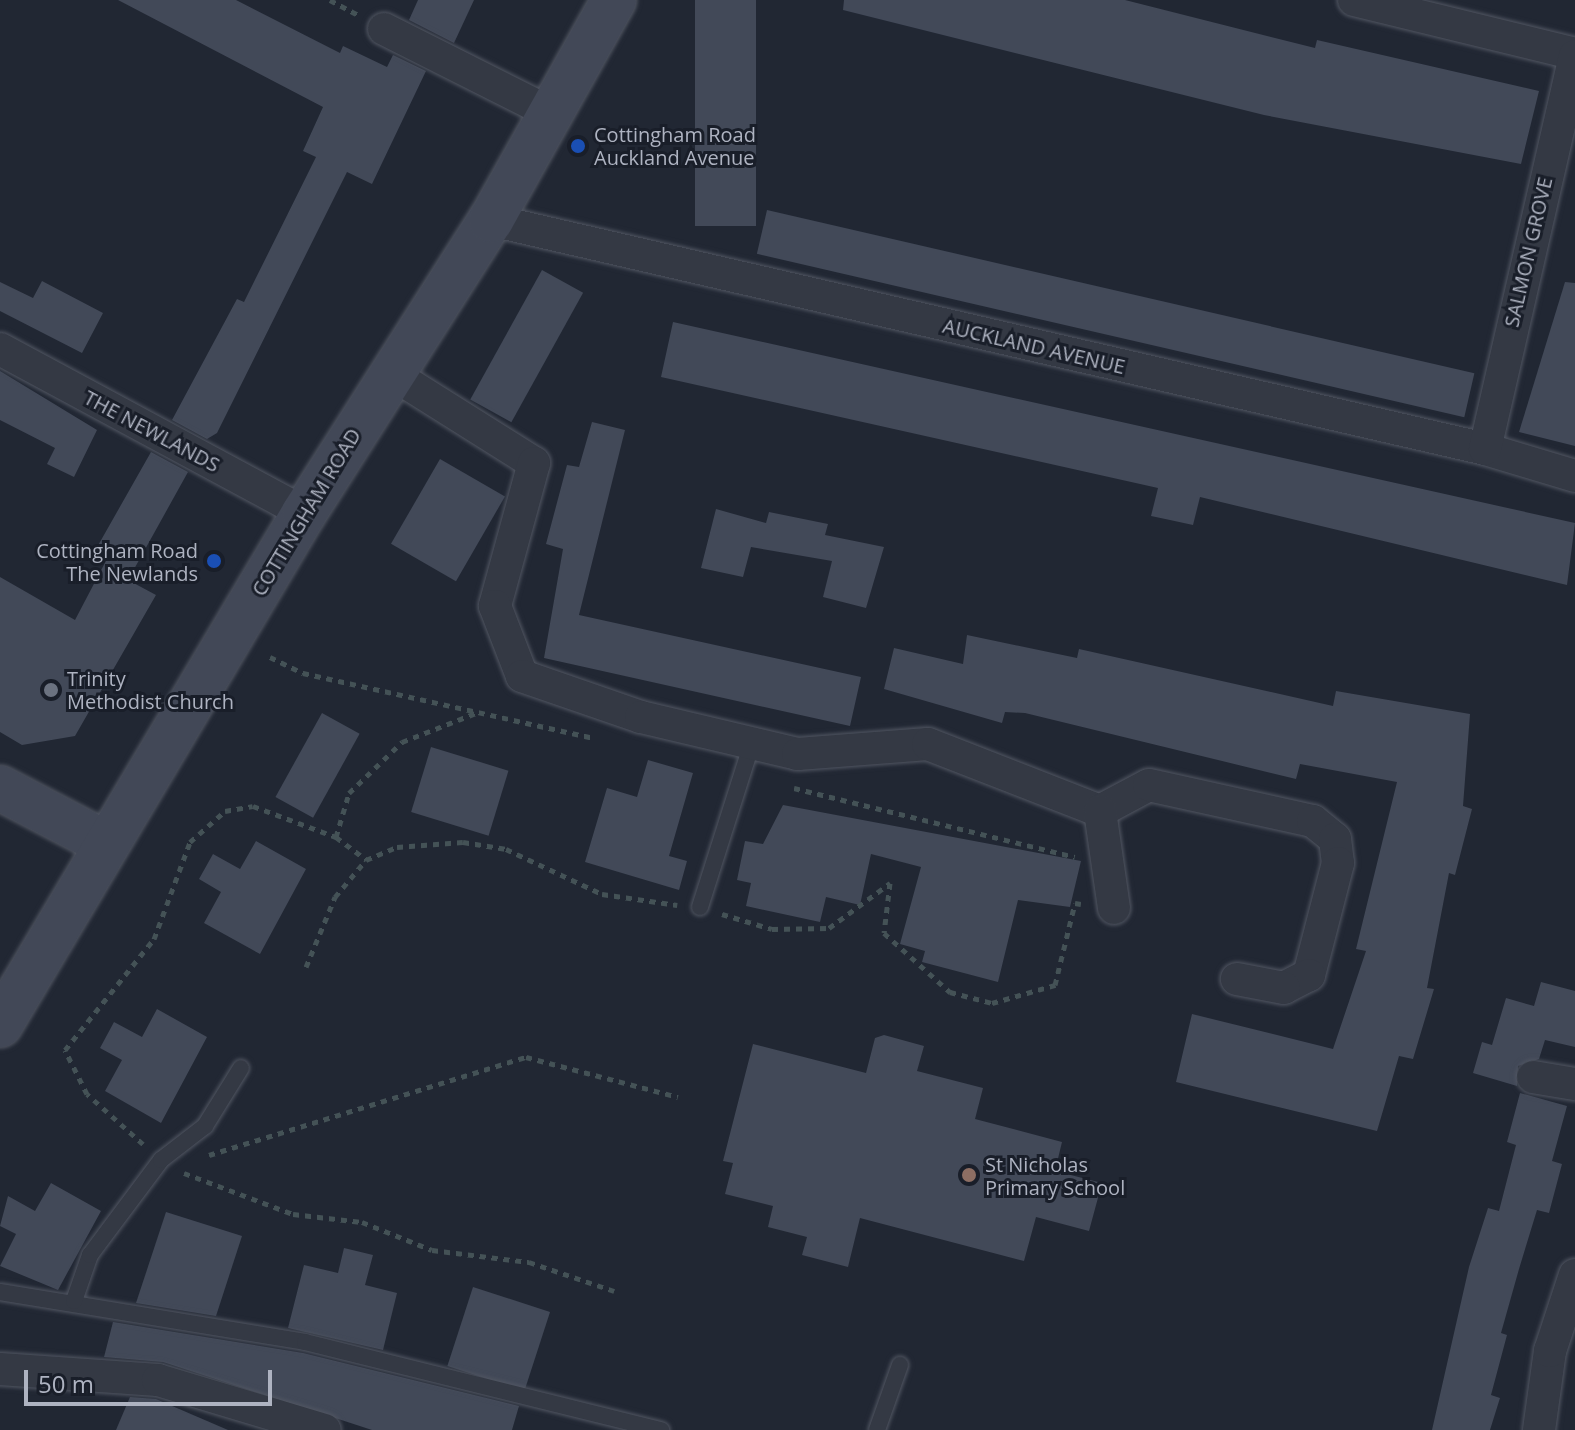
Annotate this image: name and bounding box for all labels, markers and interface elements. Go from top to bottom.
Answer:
place label: Cottingham Road Auckland Avenue [594,122,756,169]
marker: Cottingham Road Auckland Avenue [569,137,587,155]
street label: SALMON GROVE [1499,175,1557,329]
street label: AUCKLAND AVENUE [941,313,1127,379]
street label: THE NEWLANDS [80,385,224,477]
street label: COTTINGHAM ROAD [247,424,365,600]
place label: Cottingham Road The Newlands [36,538,198,585]
marker: Cottingham Road The Newlands [205,552,223,570]
place label: Trinity Methodist Church [67,666,234,713]
marker: Trinity Methodist Church [42,681,60,699]
place label: St Nicholas Primary School [985,1152,1125,1199]
marker: St Nicholas Primary School [960,1166,978,1184]
scale bar [28,1354,276,1404]
text: 50 m [38,1367,94,1400]

